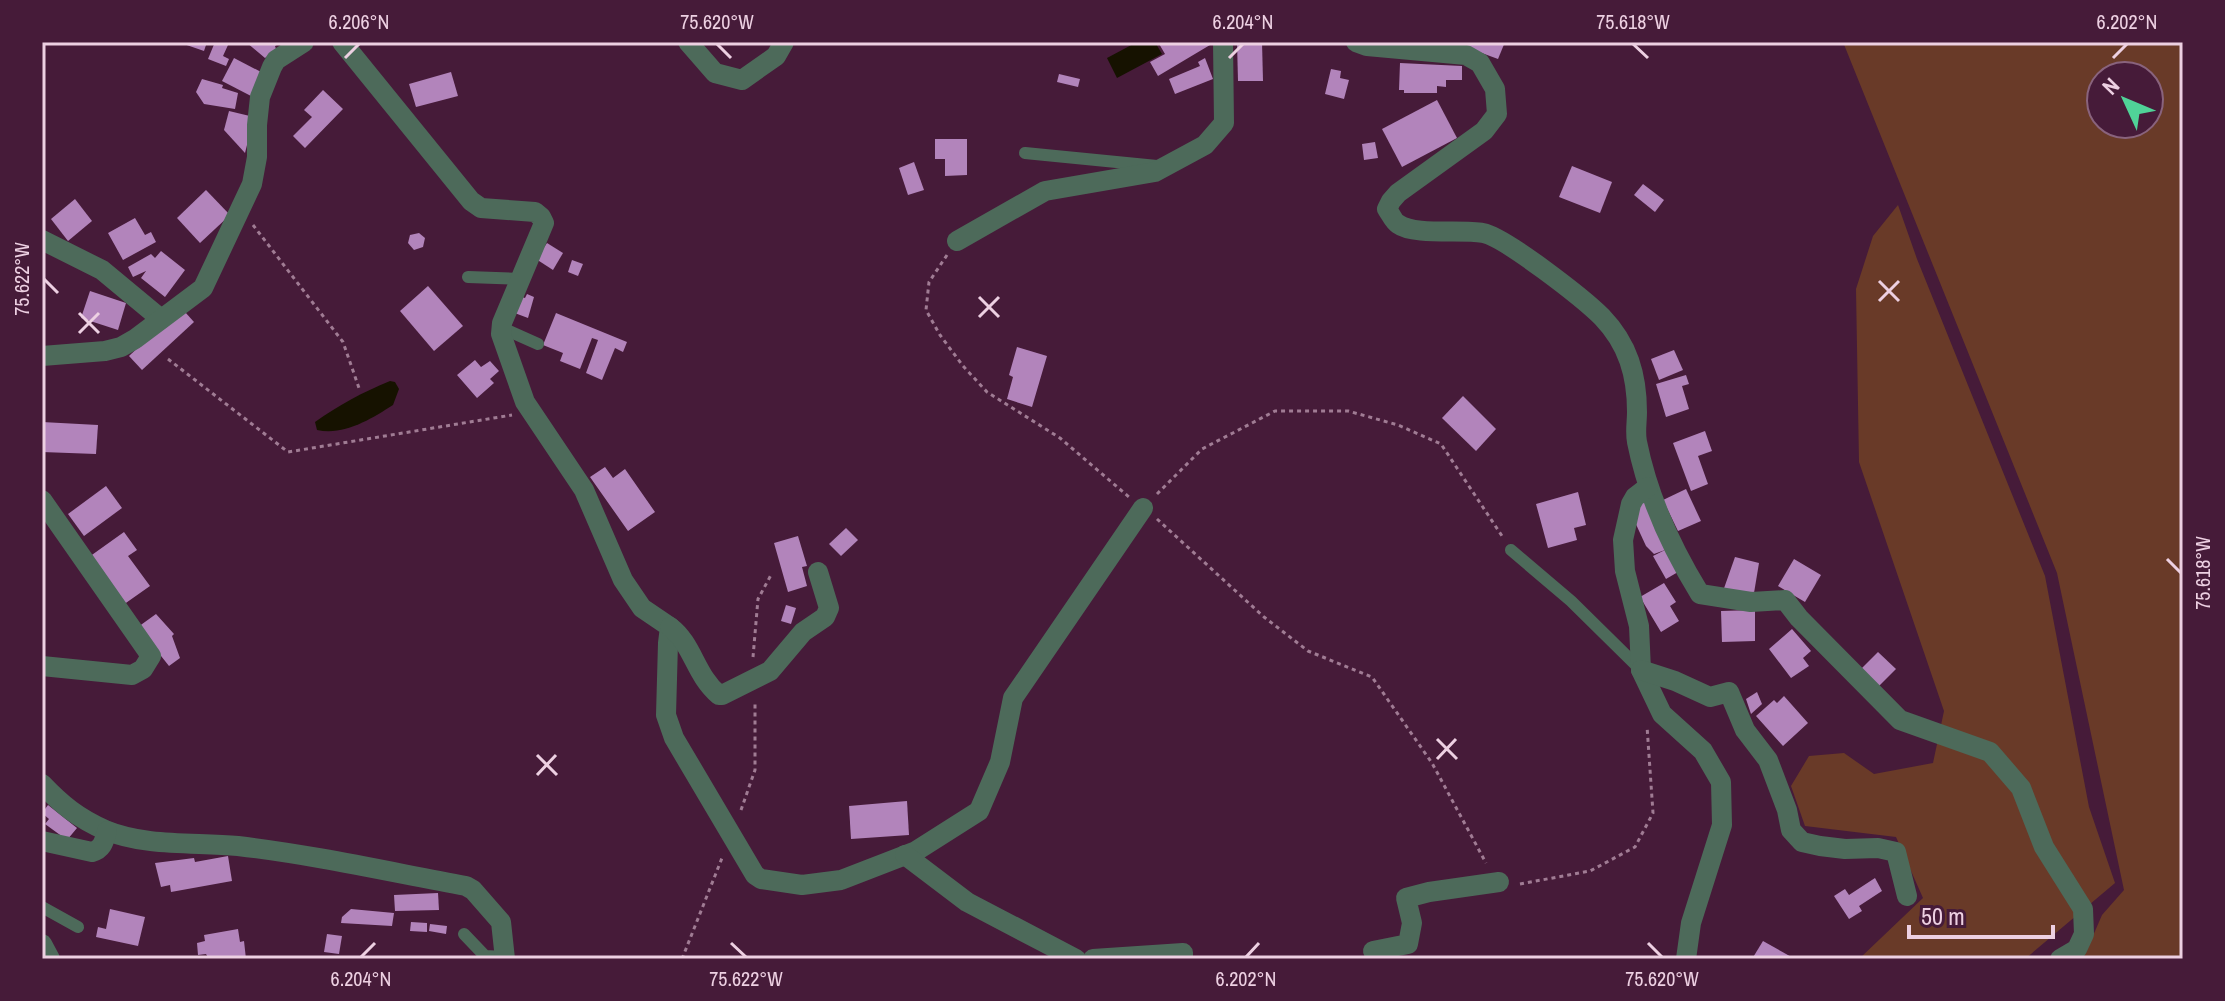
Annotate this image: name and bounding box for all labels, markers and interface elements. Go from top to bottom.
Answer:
text: 6.206°N [329,8,389,35]
text: 75.620°W [680,8,754,35]
text: 6.204°N [1213,8,1273,35]
text: 75.618°W [1596,8,1670,35]
text: 6.202°N [2097,8,2157,35]
north arrow [2085,60,2165,140]
text: N [2095,71,2126,101]
text: 75.622°W [8,242,35,316]
text: 75.618°W [2189,536,2216,610]
scale bar [1909,889,2053,939]
text: 50 m [1921,900,1965,932]
text: 6.204°N [331,965,391,992]
text: 75.622°W [709,965,783,992]
text: 6.202°N [1216,965,1276,992]
text: 75.620°W [1625,965,1699,992]

